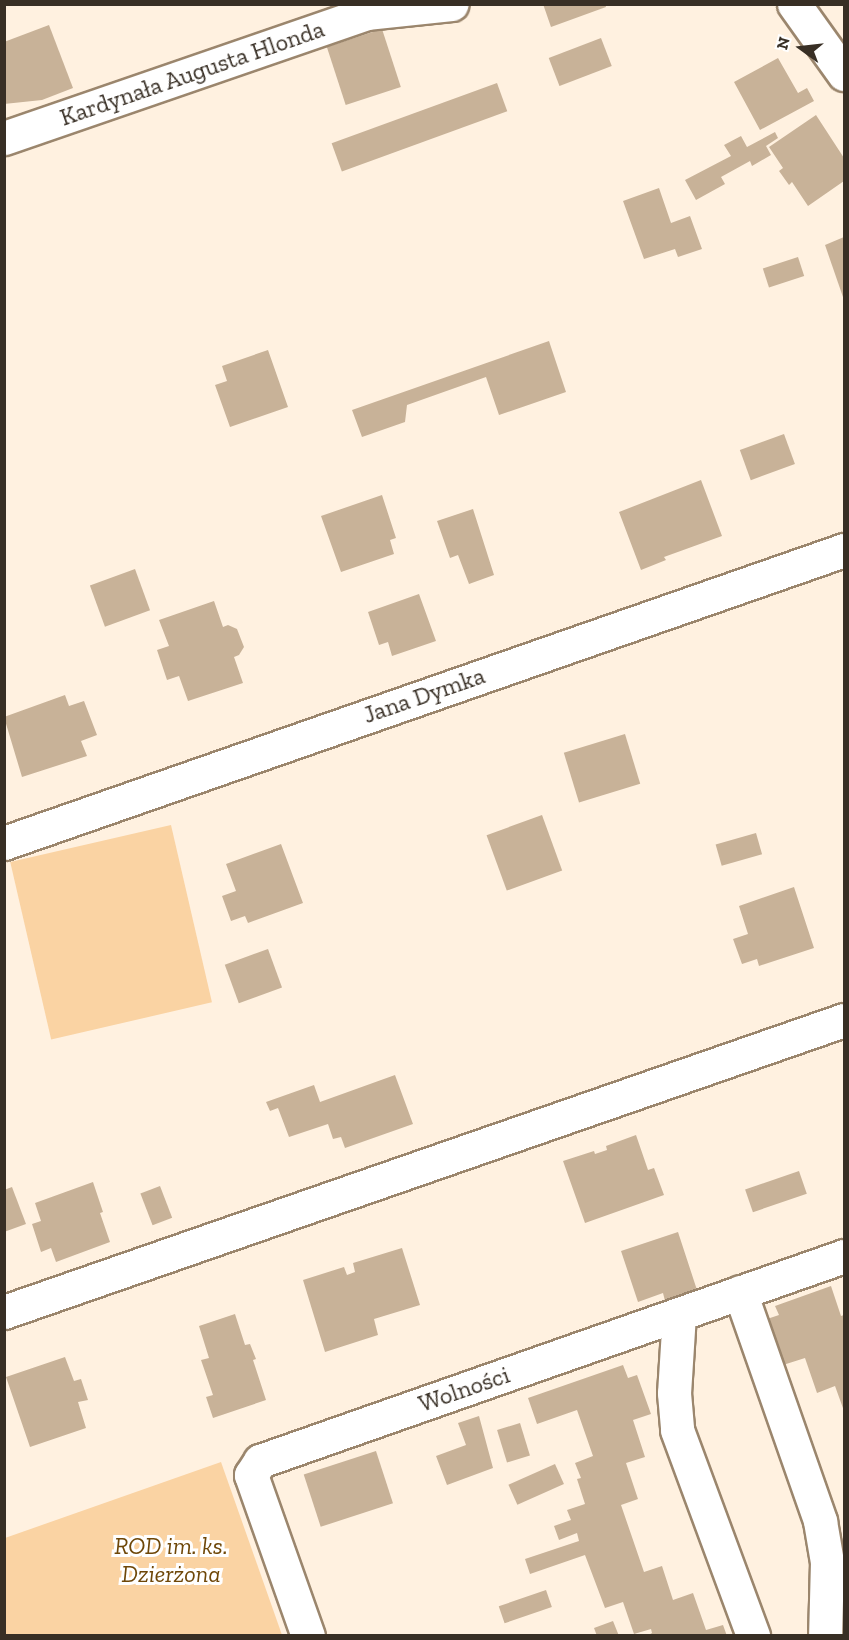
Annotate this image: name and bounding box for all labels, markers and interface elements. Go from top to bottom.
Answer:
street label: Kardynała Augusta Hlonda [56,14,328,132]
north arrow [771,18,831,78]
text: N [772,35,794,52]
street label: Jana Dymka [359,661,489,729]
street label: Wolności [415,1360,513,1418]
park label: ROD im. ks. Dzierżona [114,1532,228,1588]

